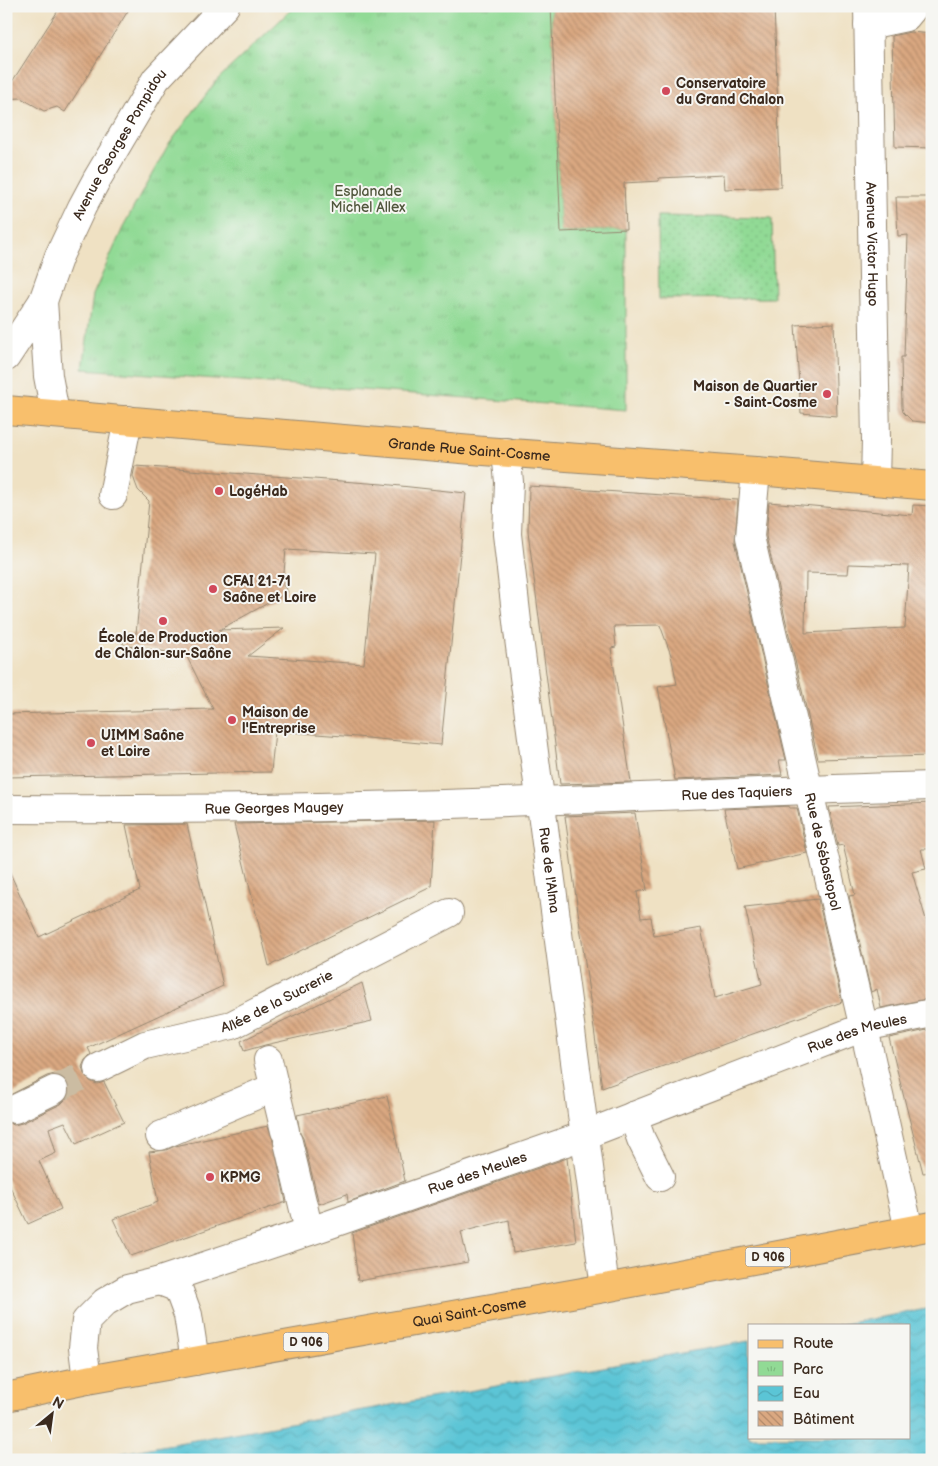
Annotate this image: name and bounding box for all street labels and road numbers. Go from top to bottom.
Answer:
street label: Avenue Georges Pompidou [69,65,170,223]
street label: Avenue Victor Hugo [863,182,882,306]
street label: Grande Rue Saint-Cosme [388,434,551,464]
street label: Rue des Taquiers [681,782,793,804]
street label: Rue de Sébastopol [801,791,845,912]
street label: Rue Georges Maugey [204,798,344,817]
street label: Rue de l'Alma [536,826,564,914]
street label: Allée de la Sucrerie [219,966,335,1036]
street label: Rue des Meules [805,1010,908,1057]
street label: Rue des Meules [426,1148,529,1198]
road number: D 906 [746,1248,790,1266]
street label: Quai Saint-Cosme [411,1294,527,1331]
road number: D 906 [284,1332,328,1351]

